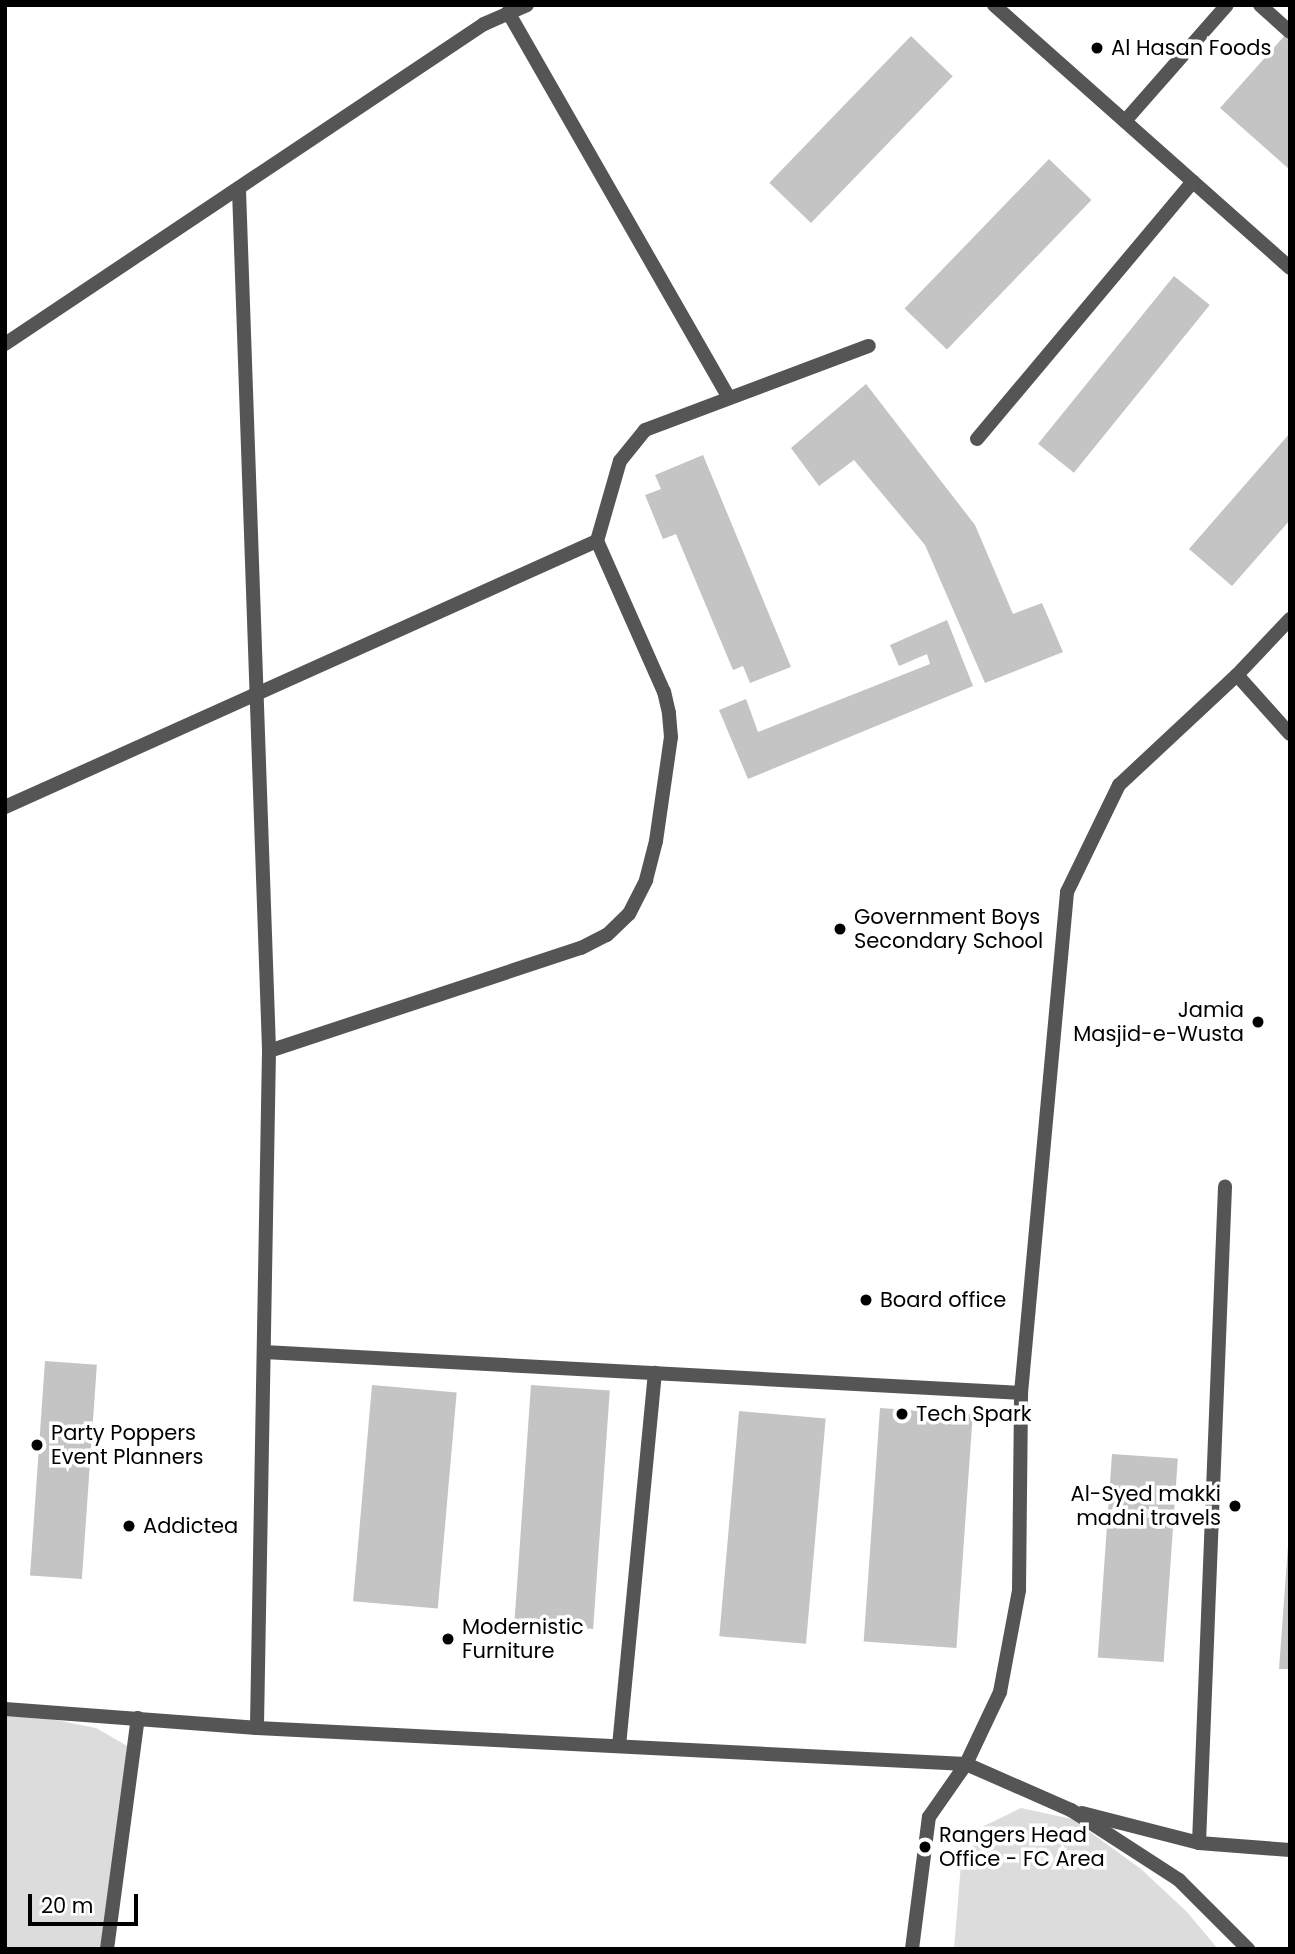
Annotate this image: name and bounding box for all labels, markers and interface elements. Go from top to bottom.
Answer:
place label: Al Hasan Foods [1111,35,1271,61]
marker: Al Hasan Foods [1089,40,1105,56]
place label: Government Boys Secondary School [854,904,1043,954]
marker: Government Boys Secondary School [832,921,848,937]
place label: Jamia Masjid-e-Wusta [1073,997,1244,1047]
marker: Jamia Masjid-e-Wusta [1250,1014,1266,1030]
place label: Board office [880,1287,1006,1313]
marker: Board office [858,1292,874,1308]
place label: Tech Spark [916,1401,1032,1427]
marker: Tech Spark [894,1406,910,1422]
place label: Party Poppers Event Planners [51,1420,203,1470]
marker: Party Poppers Event Planners [29,1437,45,1453]
place label: Al-Syed makki madni travels [1071,1481,1221,1531]
marker: Al-Syed makki madni travels [1227,1498,1243,1514]
place label: Addictea [143,1513,238,1539]
marker: Addictea [121,1518,137,1534]
place label: Modernistic Furniture [462,1614,584,1664]
marker: Modernistic Furniture [440,1631,456,1647]
place label: Rangers Head Office - FC Area [939,1822,1105,1872]
marker: Rangers Head Office - FC Area [917,1839,933,1855]
scale bar [32,1881,142,1925]
text: 20 m [41,1891,94,1920]

